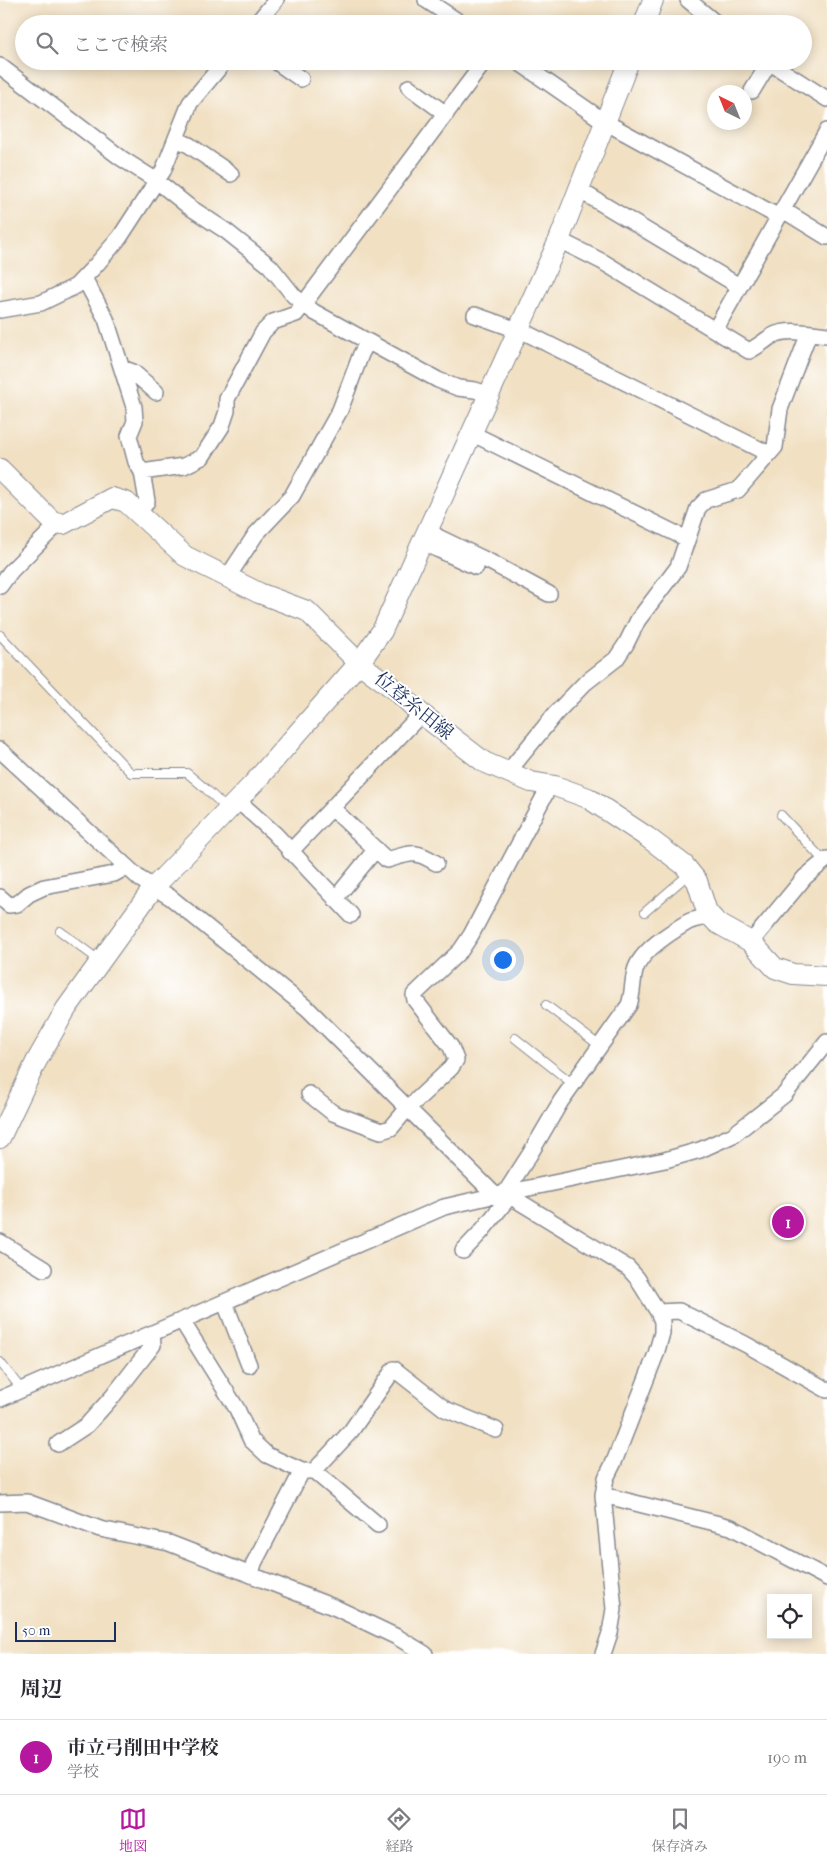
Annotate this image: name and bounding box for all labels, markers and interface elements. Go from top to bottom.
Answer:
search box [15,15,812,70]
icon: search [33,29,61,57]
text: ここで検索 [73,34,168,56]
north arrow [707,85,752,130]
street label: 位登糸田線 [370,668,458,744]
your location [490,947,516,973]
pin: 1 [772,1203,804,1241]
map controls [767,1594,812,1639]
button: locate [767,1594,812,1639]
scale bar [15,1619,116,1642]
text: 50 m [22,1622,50,1639]
text: 周辺 [20,1677,62,1701]
text: 市立弓削田中学校 [67,1737,219,1759]
text: 1 [33,1748,39,1767]
text: 190 m [767,1748,807,1767]
text: 学校 [67,1762,99,1781]
tab: 地図 [119,1805,147,1855]
tab: 経路 [385,1805,413,1855]
tab: 保存済み [652,1805,708,1855]

